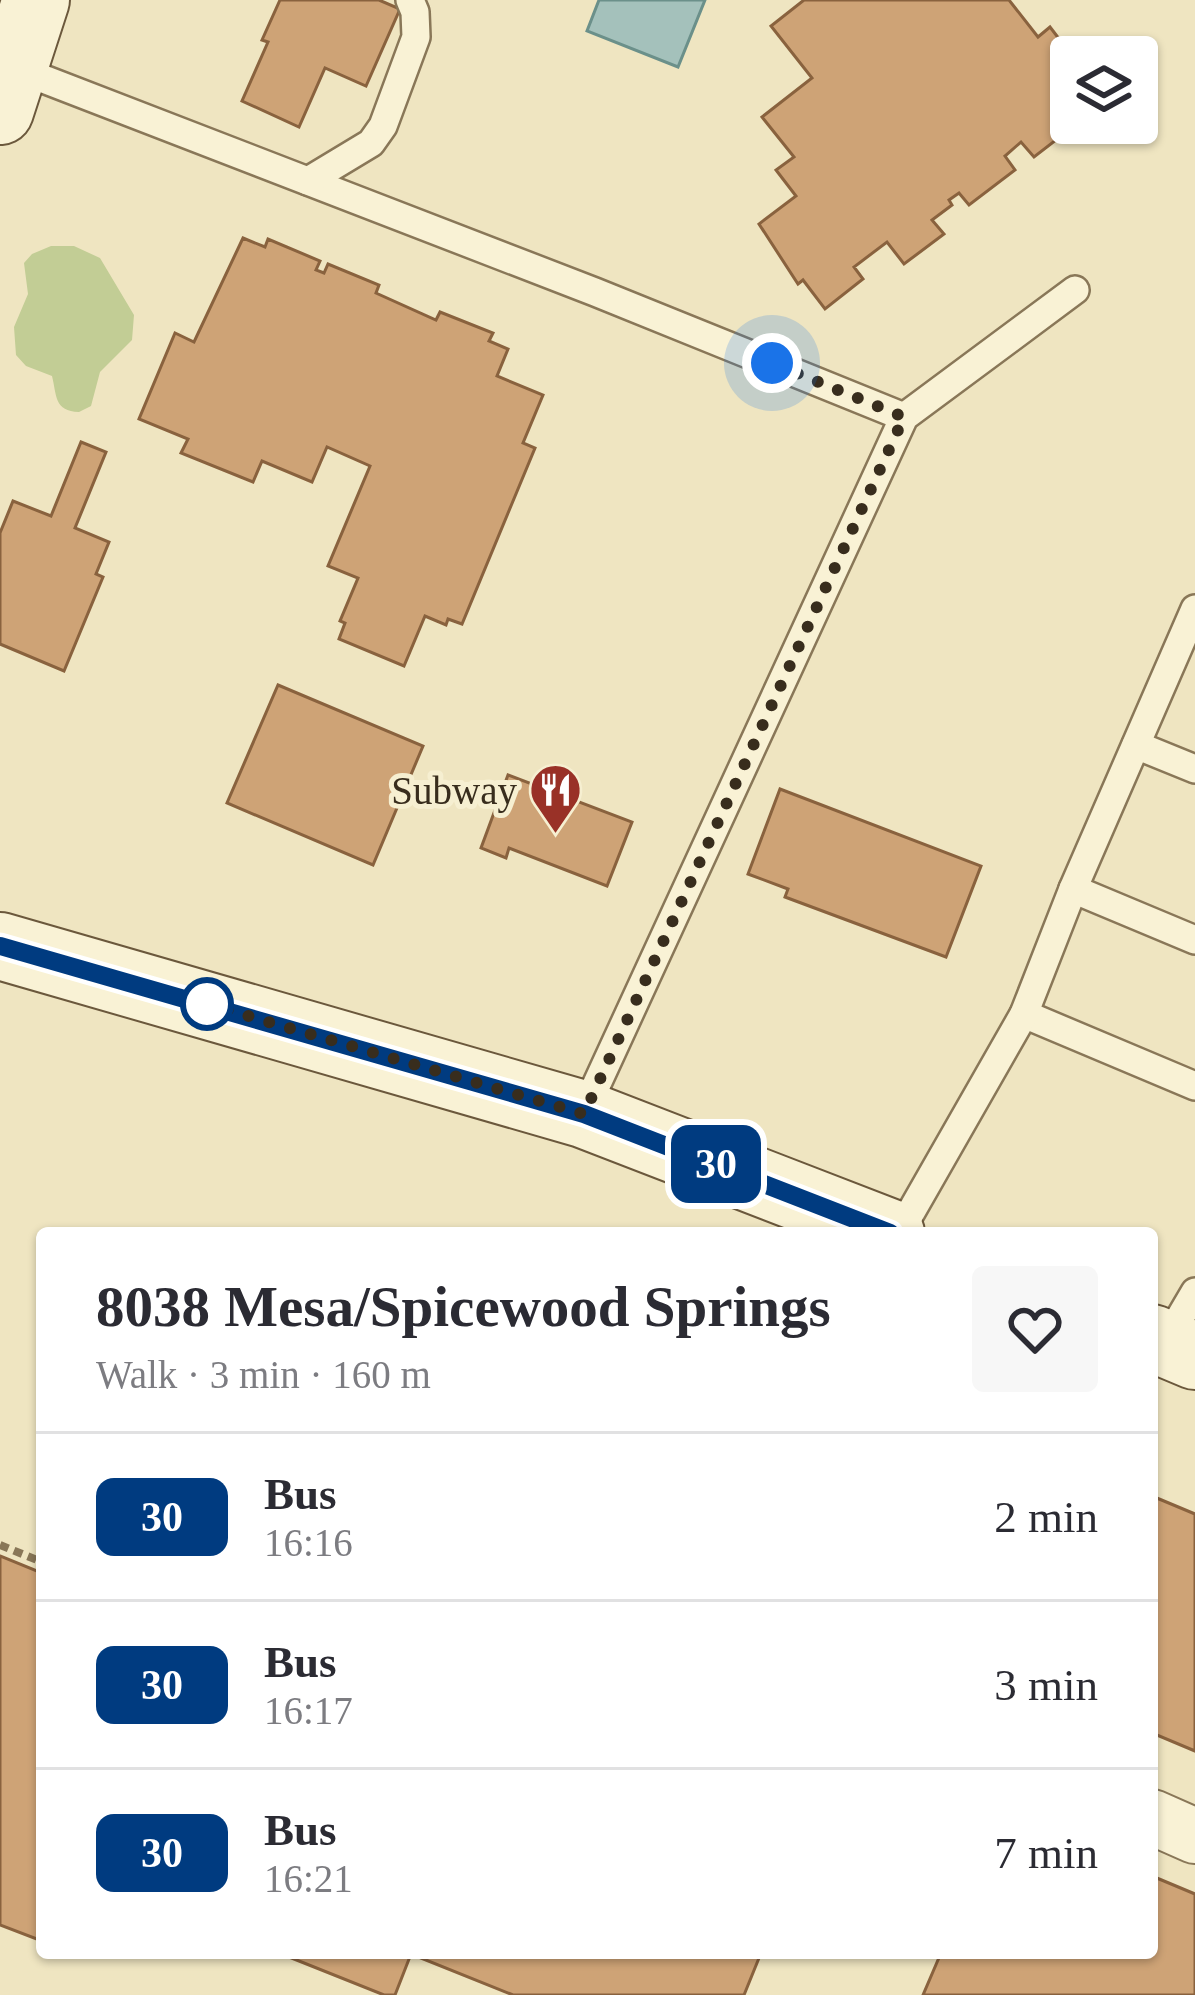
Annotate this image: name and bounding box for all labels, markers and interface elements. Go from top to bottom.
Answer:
map controls [1050,36,1158,144]
button: layers [1050,36,1158,144]
your location [742,333,802,393]
restaurant icon: Subway [528,762,584,836]
place label: Subway [391,769,517,813]
unlabelled marker [182,979,232,1029]
line badge: 30 [662,1125,770,1203]
text: 30 [695,1141,737,1187]
button: heart [972,1266,1098,1392]
text: 8038 Mesa/Spicewood Springs [96,1275,831,1338]
text: Walk · 3 min · 160 m [96,1353,431,1396]
text: Bus [264,1469,337,1519]
text: 2 min [994,1492,1098,1542]
text: 30 [141,1494,183,1540]
text: 16:16 [264,1521,353,1564]
text: Bus [264,1637,337,1687]
text: 3 min [994,1660,1098,1710]
text: 30 [141,1662,183,1708]
text: 16:17 [264,1689,353,1732]
text: Bus [264,1805,337,1855]
text: 7 min [994,1828,1098,1878]
text: 30 [141,1830,183,1876]
text: 16:21 [264,1857,353,1900]

